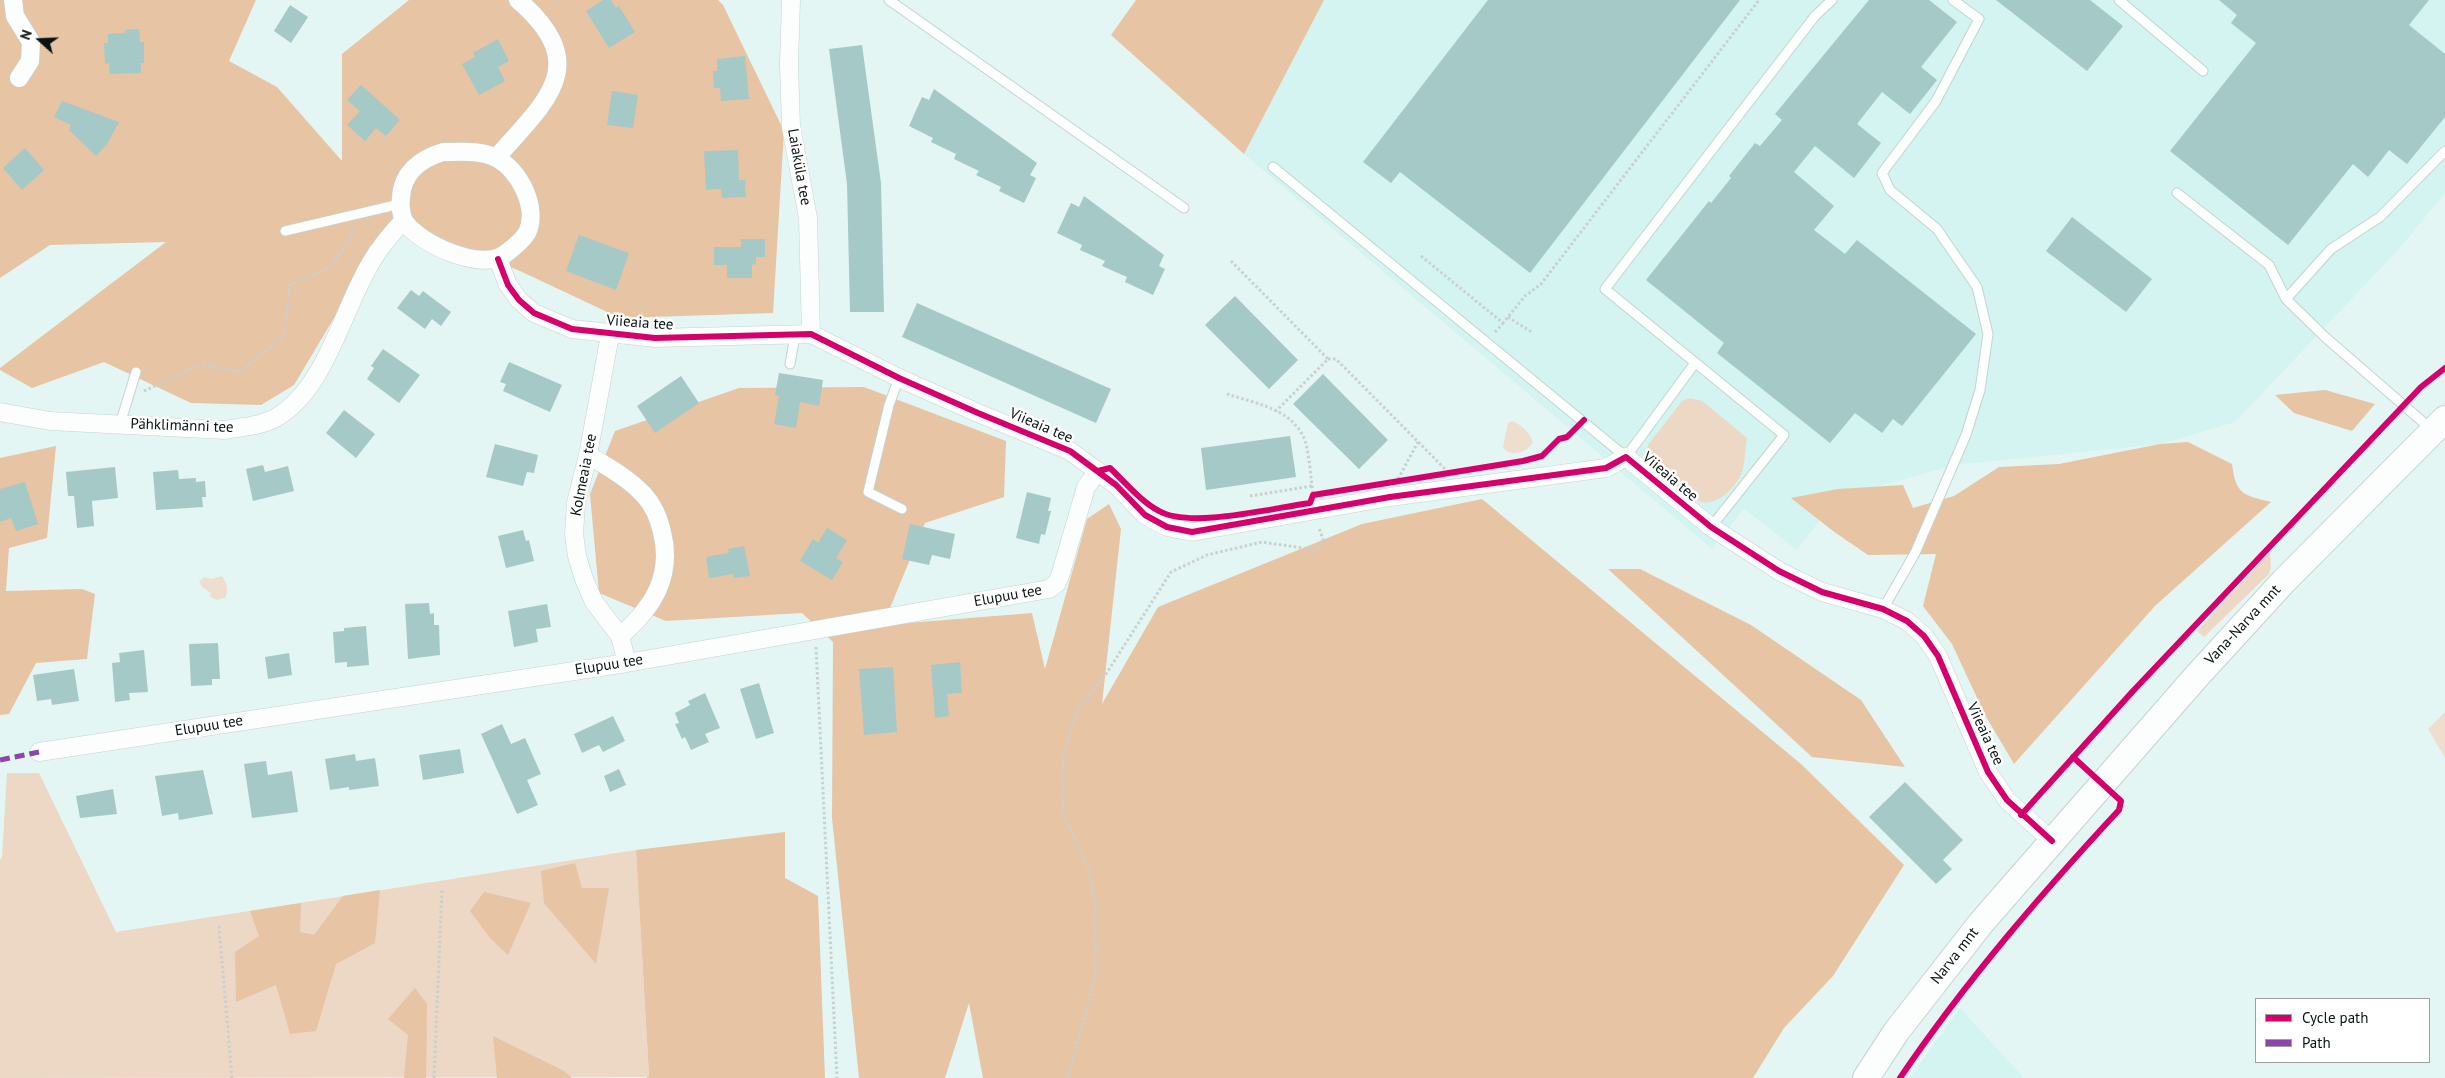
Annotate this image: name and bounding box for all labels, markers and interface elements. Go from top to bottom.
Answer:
north arrow [15,15,65,65]
text: N [16,27,36,42]
street label: Laiaküla tee [783,127,815,207]
street label: Viieaia tee [606,312,674,334]
street label: Viieaia tee [1007,405,1075,447]
street label: Pähklimänni tee [130,415,234,437]
street label: Kolmeaia tee [567,432,601,518]
street label: Viieaia tee [1639,449,1701,505]
street label: Elupuu tee [973,581,1043,611]
street label: Vana-Narva mnt [2201,581,2285,669]
street label: Elupuu tee [574,651,644,679]
street label: Viieaia tee [1963,700,2007,768]
street label: Elupuu tee [174,712,244,740]
street label: Narva mnt [1927,924,1983,988]
legend [2255,998,2430,1063]
text: Cycle path [2302,1008,2368,1027]
text: Path [2302,1033,2331,1052]

